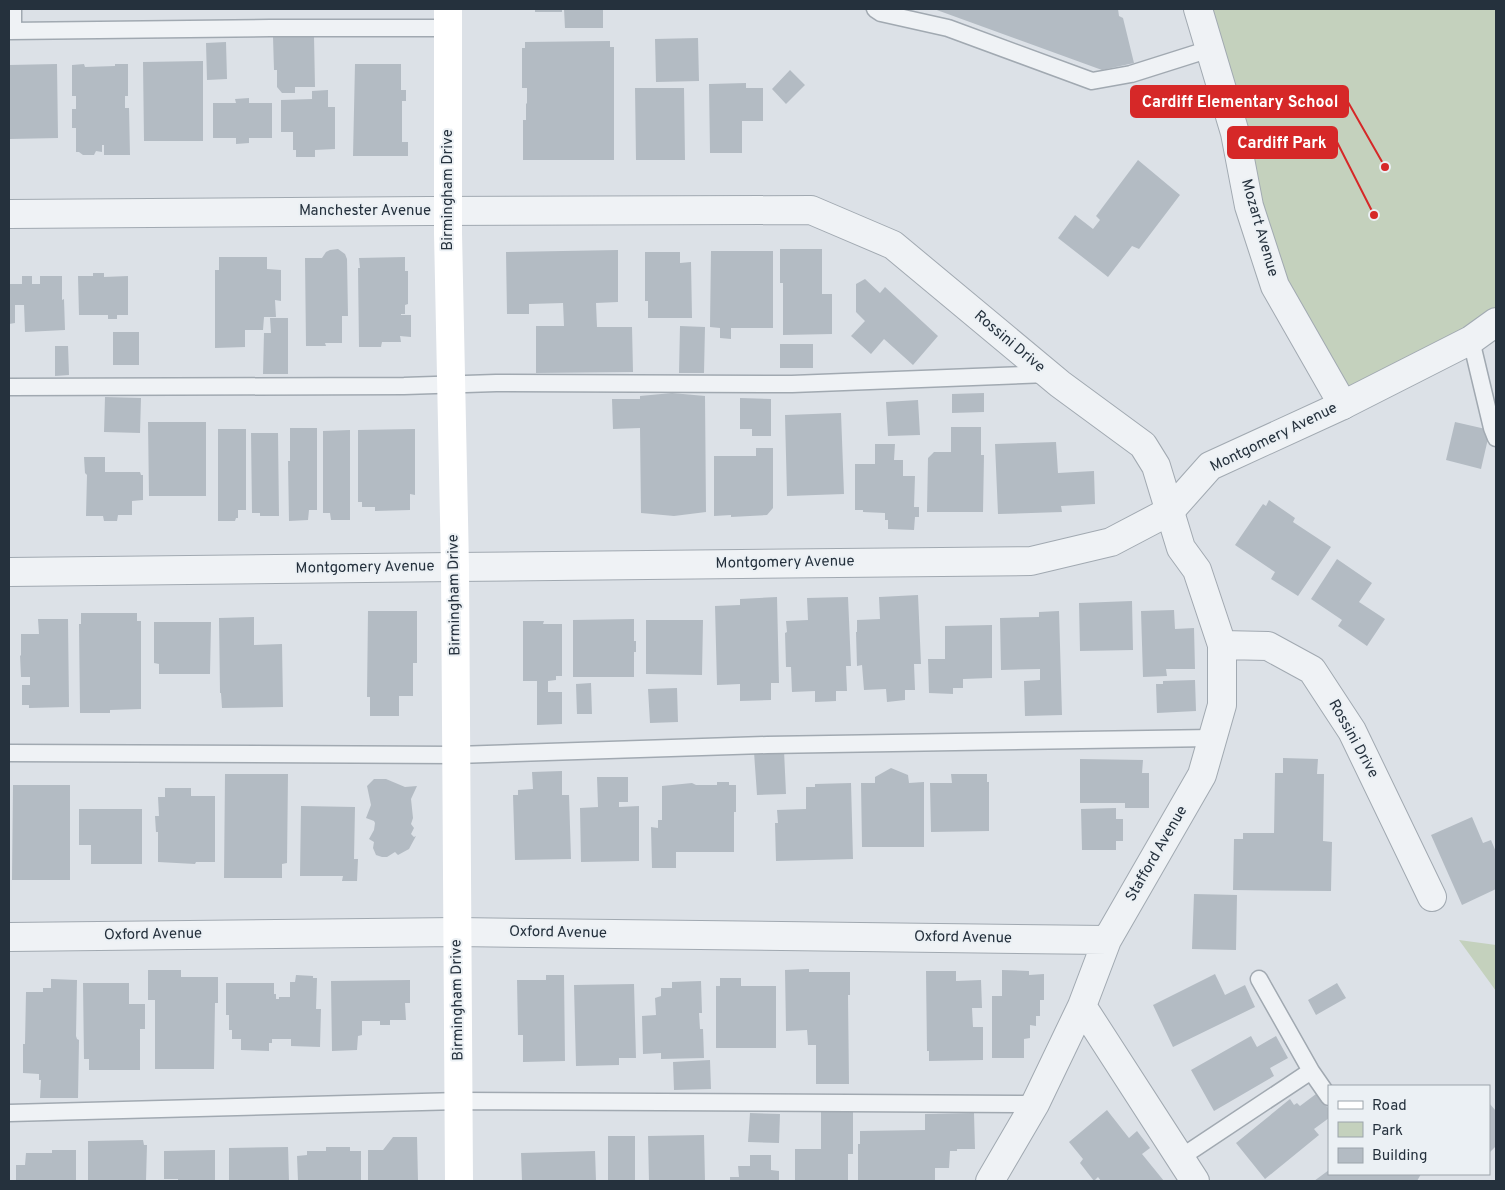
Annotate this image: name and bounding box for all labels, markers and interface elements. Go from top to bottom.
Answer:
callout: Cardiff Elementary School [1131,86,1348,117]
text: Cardiff Elementary School [1142,93,1338,113]
callout: Cardiff Park [1228,127,1337,158]
street label: Birmingham Drive [439,129,458,251]
text: Cardiff Park [1237,134,1327,154]
street label: Mozart Avenue [1236,177,1282,279]
street label: Manchester Avenue [299,202,431,221]
street label: Rossini Drive [970,307,1048,377]
street label: Montgomery Avenue [1207,399,1341,477]
street label: Birmingham Drive [444,534,466,656]
street label: Montgomery Avenue [715,552,855,574]
street label: Montgomery Avenue [295,557,435,579]
street label: Rossini Drive [1324,696,1382,782]
street label: Stafford Avenue [1122,803,1192,905]
street label: Oxford Avenue [509,923,607,943]
street label: Oxford Avenue [104,925,202,945]
street label: Oxford Avenue [914,928,1012,948]
street label: Birmingham Drive [447,939,469,1061]
legend [1328,1085,1490,1175]
text: Road [1372,1097,1407,1116]
text: Park [1372,1122,1403,1141]
text: Building [1372,1147,1427,1166]

